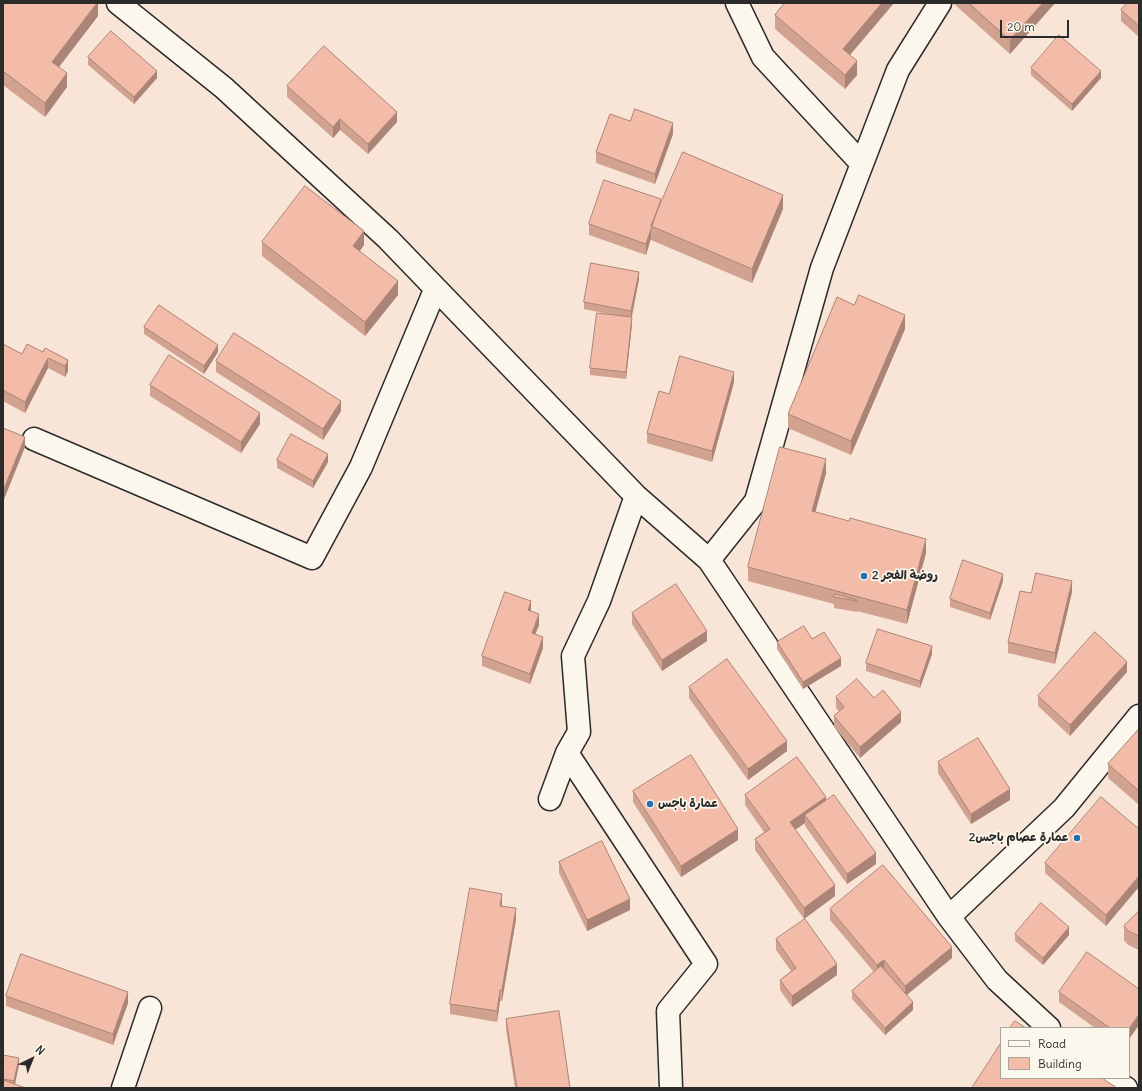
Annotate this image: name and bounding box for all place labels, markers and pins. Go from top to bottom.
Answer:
place label: روضة الفجر 2 [872,569,938,583]
marker: روضة الفجر 2 [859,571,869,581]
place label: عمارة باجس [658,797,718,811]
marker: عمارة باجس [645,799,655,809]
place label: عمارة عصام باجس2 [969,831,1069,845]
marker: عمارة عصام باجس2 [1072,833,1082,843]

